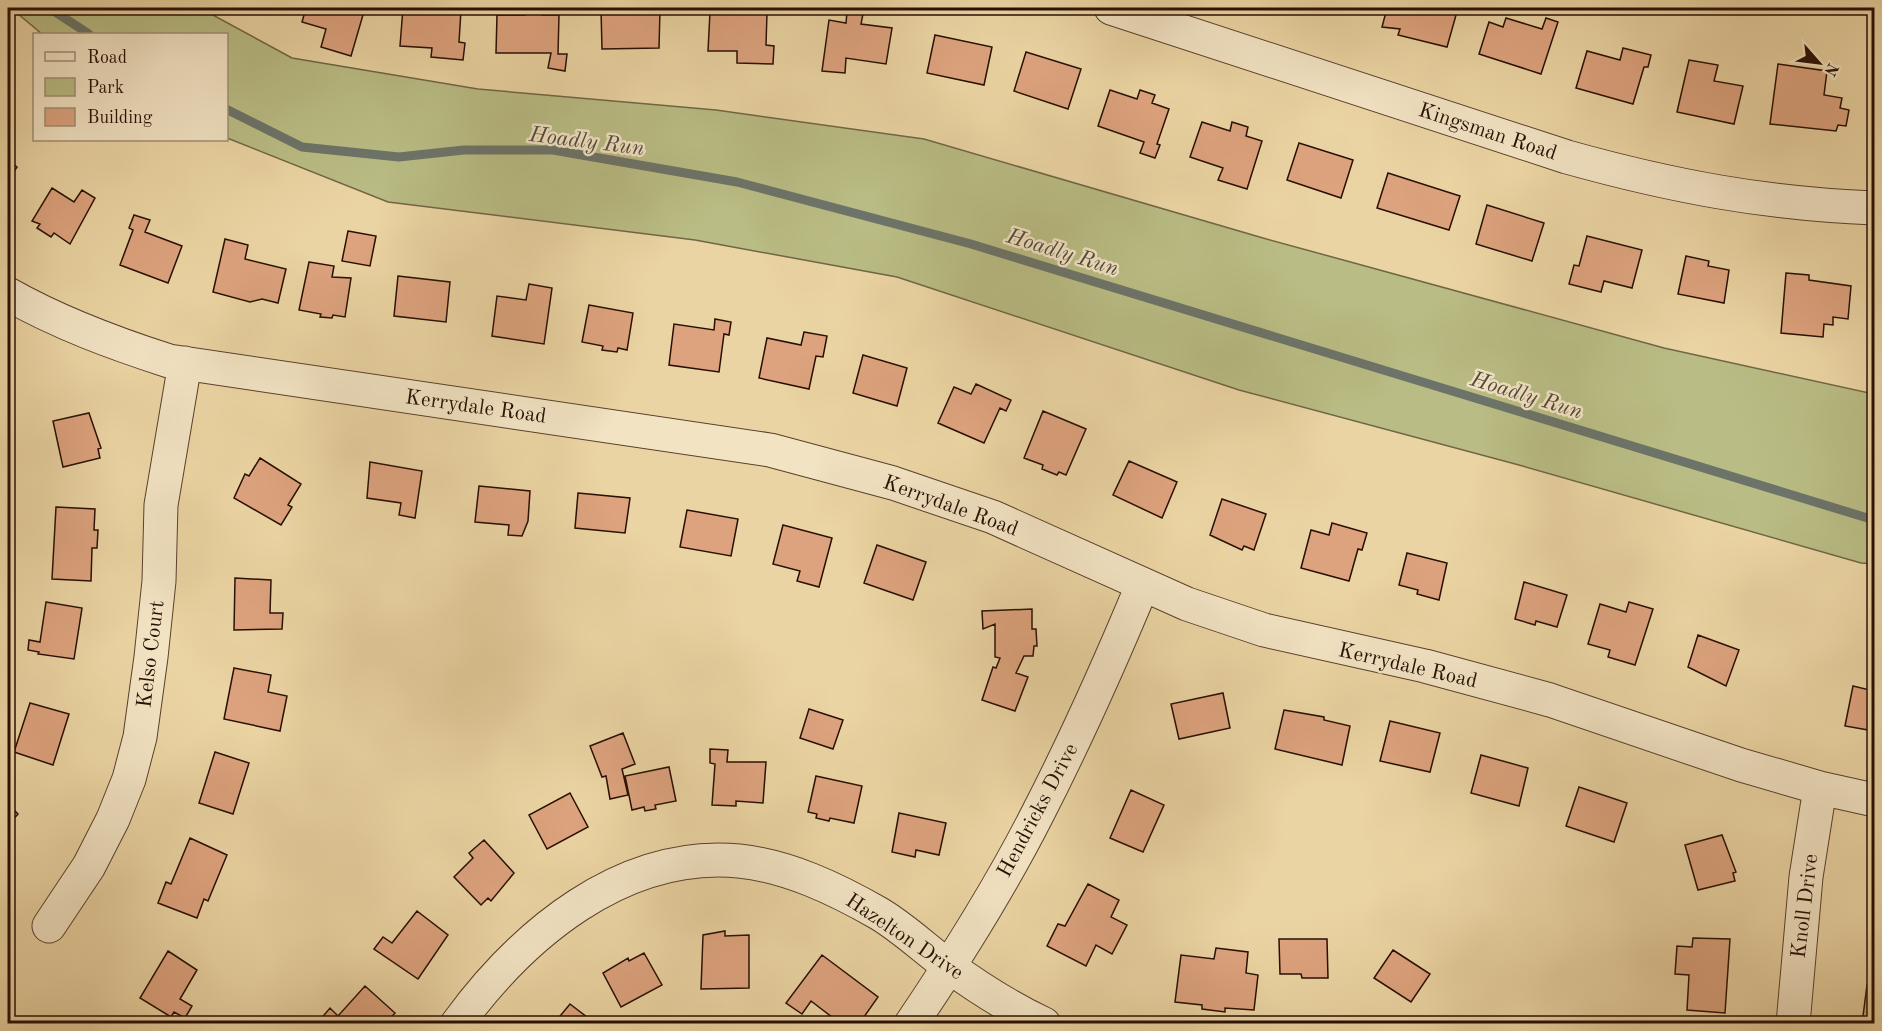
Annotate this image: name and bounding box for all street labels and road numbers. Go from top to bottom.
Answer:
street label: Kingsman Road [1416,100,1559,165]
street label: Kerrydale Road [404,387,548,428]
street label: Kerrydale Road [880,472,1021,541]
street label: Kelso Court [134,599,169,709]
street label: Kerrydale Road [1336,640,1479,693]
street label: Hendricks Drive [994,740,1082,881]
street label: Knoll Drive [1789,853,1822,960]
street label: Hazelton Drive [842,890,967,984]

